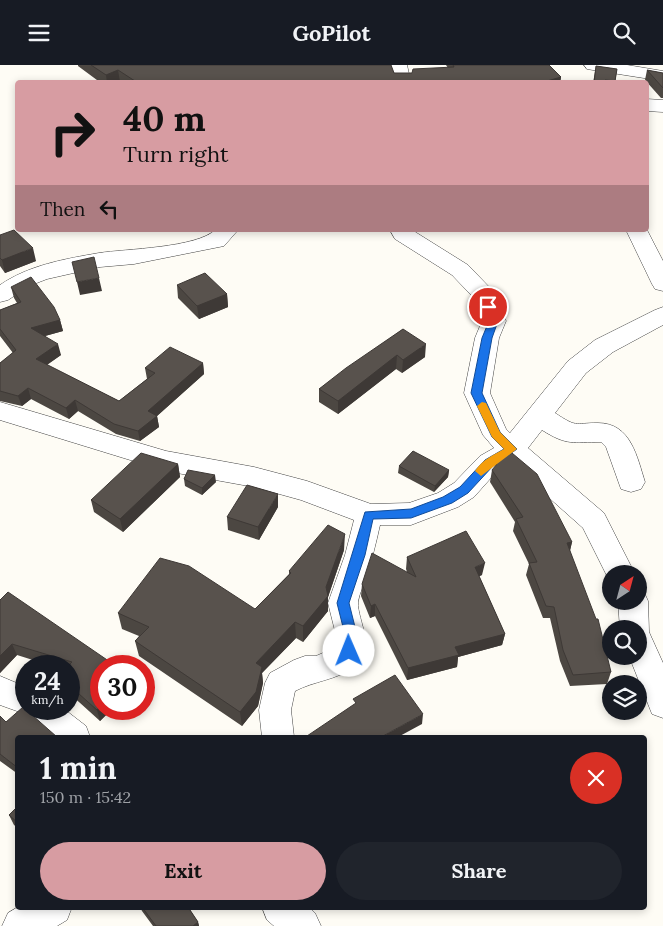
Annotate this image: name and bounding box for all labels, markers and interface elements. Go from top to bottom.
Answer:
icon: menu [25,19,53,47]
text: GoPilot [292,19,371,47]
icon: search [610,19,638,47]
text: 40 m [123,96,206,141]
icon: right [40,100,105,165]
text: Turn right [123,140,228,168]
icon: left [95,195,123,223]
text: Then [40,197,85,221]
pin [467,286,509,328]
icon: arrive [474,293,502,321]
north arrow [602,565,648,610]
map controls [602,565,647,720]
button: search [602,620,647,665]
position arrow [322,624,374,676]
speed limit sign: 30 [90,655,155,720]
text: 24 [34,665,61,697]
button: layers [602,675,647,720]
text: km/h [31,692,64,707]
text: 1 min [40,749,117,787]
button: close [570,752,622,804]
text: 150 m · 15:42 [40,787,131,807]
button: Exit [40,842,326,900]
button: Share [336,842,622,900]

